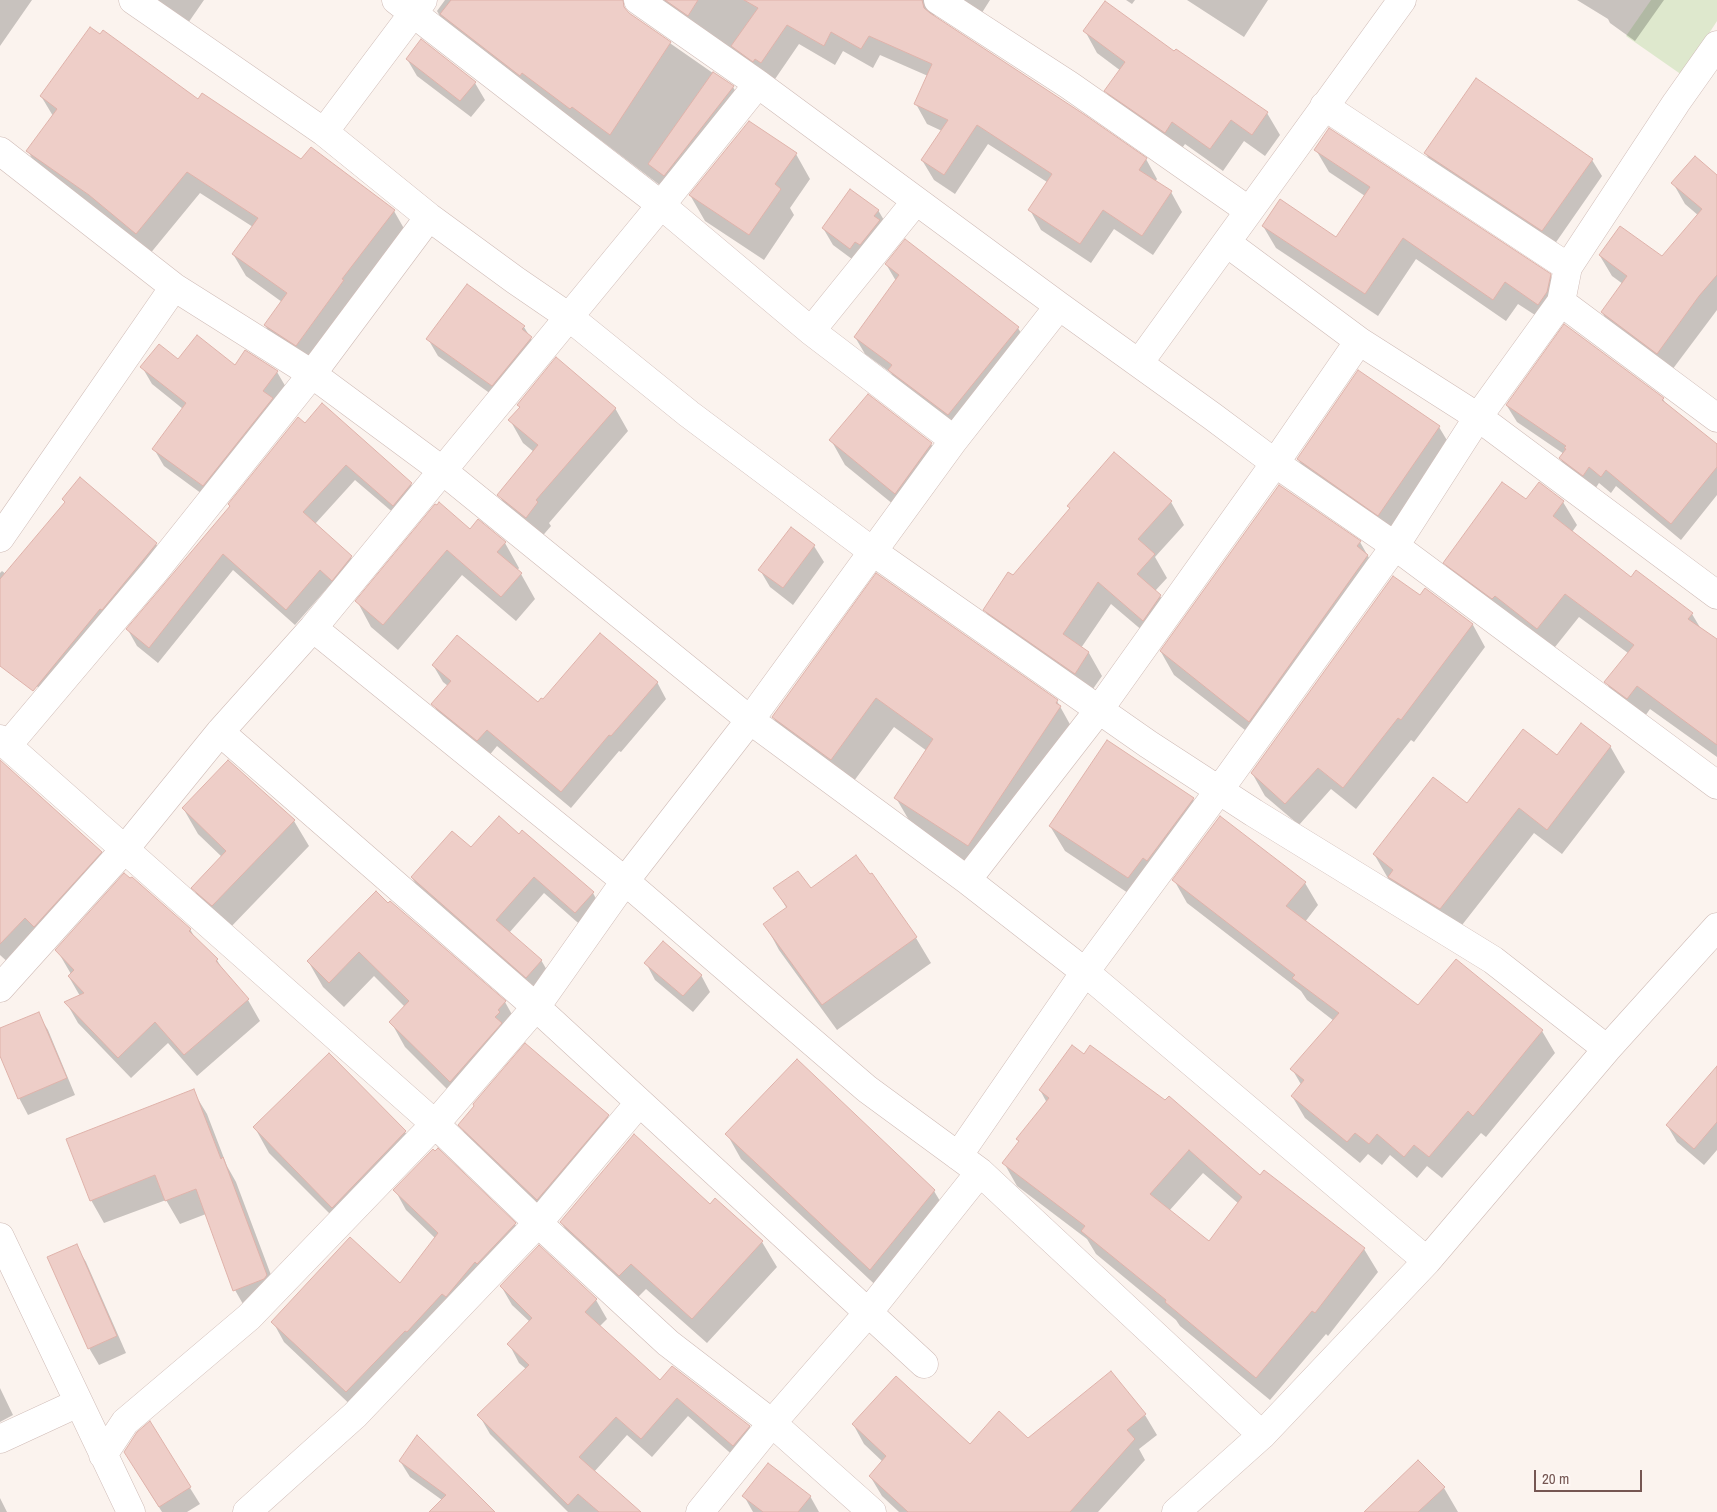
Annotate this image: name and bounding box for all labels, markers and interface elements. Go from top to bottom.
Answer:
scale bar [1537,1460,1644,1492]
text: 20 m [1542,1468,1569,1489]

